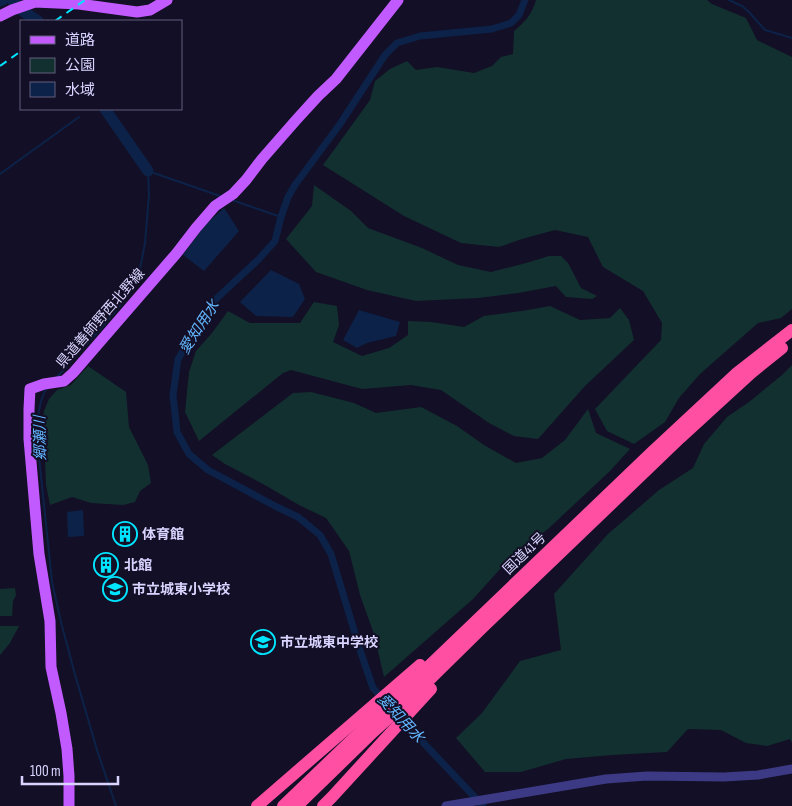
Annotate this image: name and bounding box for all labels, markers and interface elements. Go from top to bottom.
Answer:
legend [20,20,182,110]
text: 道路 [65,31,95,50]
text: 公園 [65,56,95,75]
text: 水域 [65,81,95,100]
street label: 県道善師野西北野線 [53,265,148,371]
water label: 愛知用水 [175,295,225,358]
water label: 郷瀬川 [31,413,50,461]
building icon: 体育館 [112,521,138,547]
place label: 体育館 [142,526,184,543]
street label: 国道41号 [499,529,549,578]
building icon: 北館 [93,552,119,578]
place label: 北館 [124,557,152,574]
school or university icon: 市立城東小学校 [102,576,128,602]
place label: 市立城東小学校 [132,581,230,598]
school or university icon: 市立城東中学校 [250,629,276,655]
place label: 市立城東中学校 [280,634,378,651]
water label: 愛知用水 [373,690,429,748]
scale bar [22,754,119,786]
text: 100 m [30,762,61,781]

